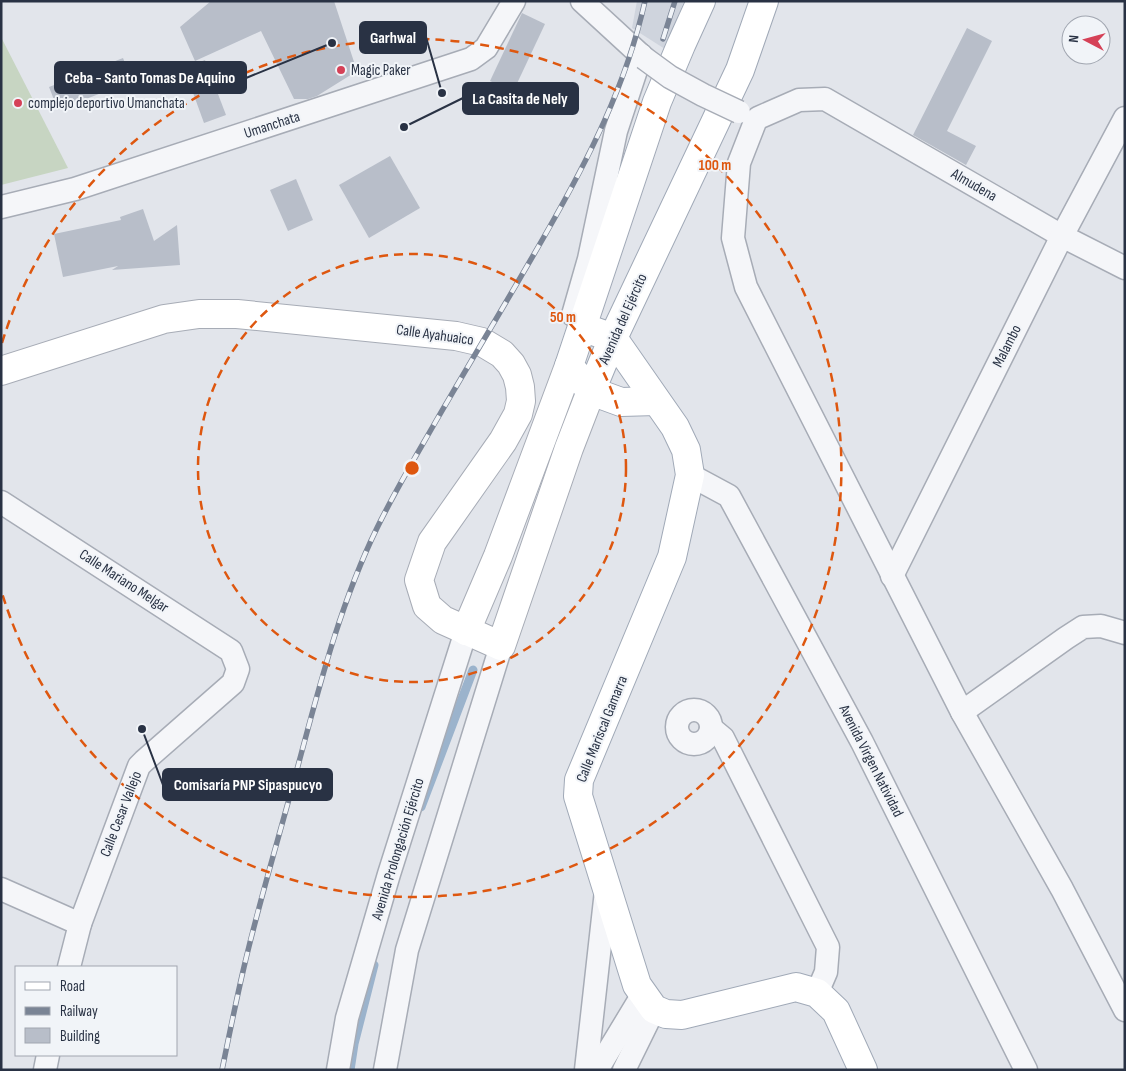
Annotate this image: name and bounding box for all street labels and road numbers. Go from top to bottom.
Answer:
street label: Umanchata [242,107,303,143]
street label: Almudena [947,164,1000,206]
street label: Avenida del Ejército [594,271,652,368]
street label: Calle Ayahuaico [395,320,475,350]
street label: Malambo [988,321,1026,371]
street label: Calle Mariano Melgar [76,545,173,617]
street label: Calle Mariscal Gamarra [572,673,632,785]
street label: Avenida Virgen Natividad [834,701,907,820]
street label: Calle Cesar Vallejo [96,768,146,860]
street label: Avenida Prolongación Ejército [367,776,429,923]

